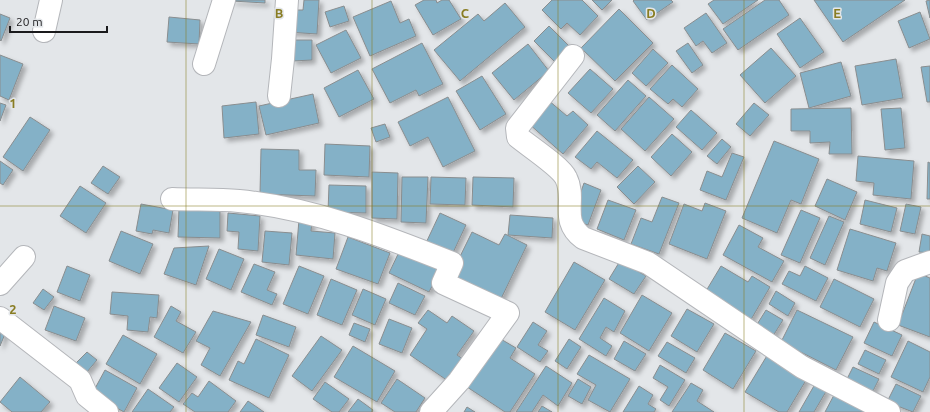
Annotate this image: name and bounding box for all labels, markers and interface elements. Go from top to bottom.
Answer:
text: B [275,6,284,20]
text: C [461,6,470,20]
text: D [646,6,656,20]
text: E [833,6,841,20]
scale bar [10,8,107,34]
text: 20 m [16,15,43,28]
text: 1 [9,96,17,110]
text: 2 [9,302,17,316]

